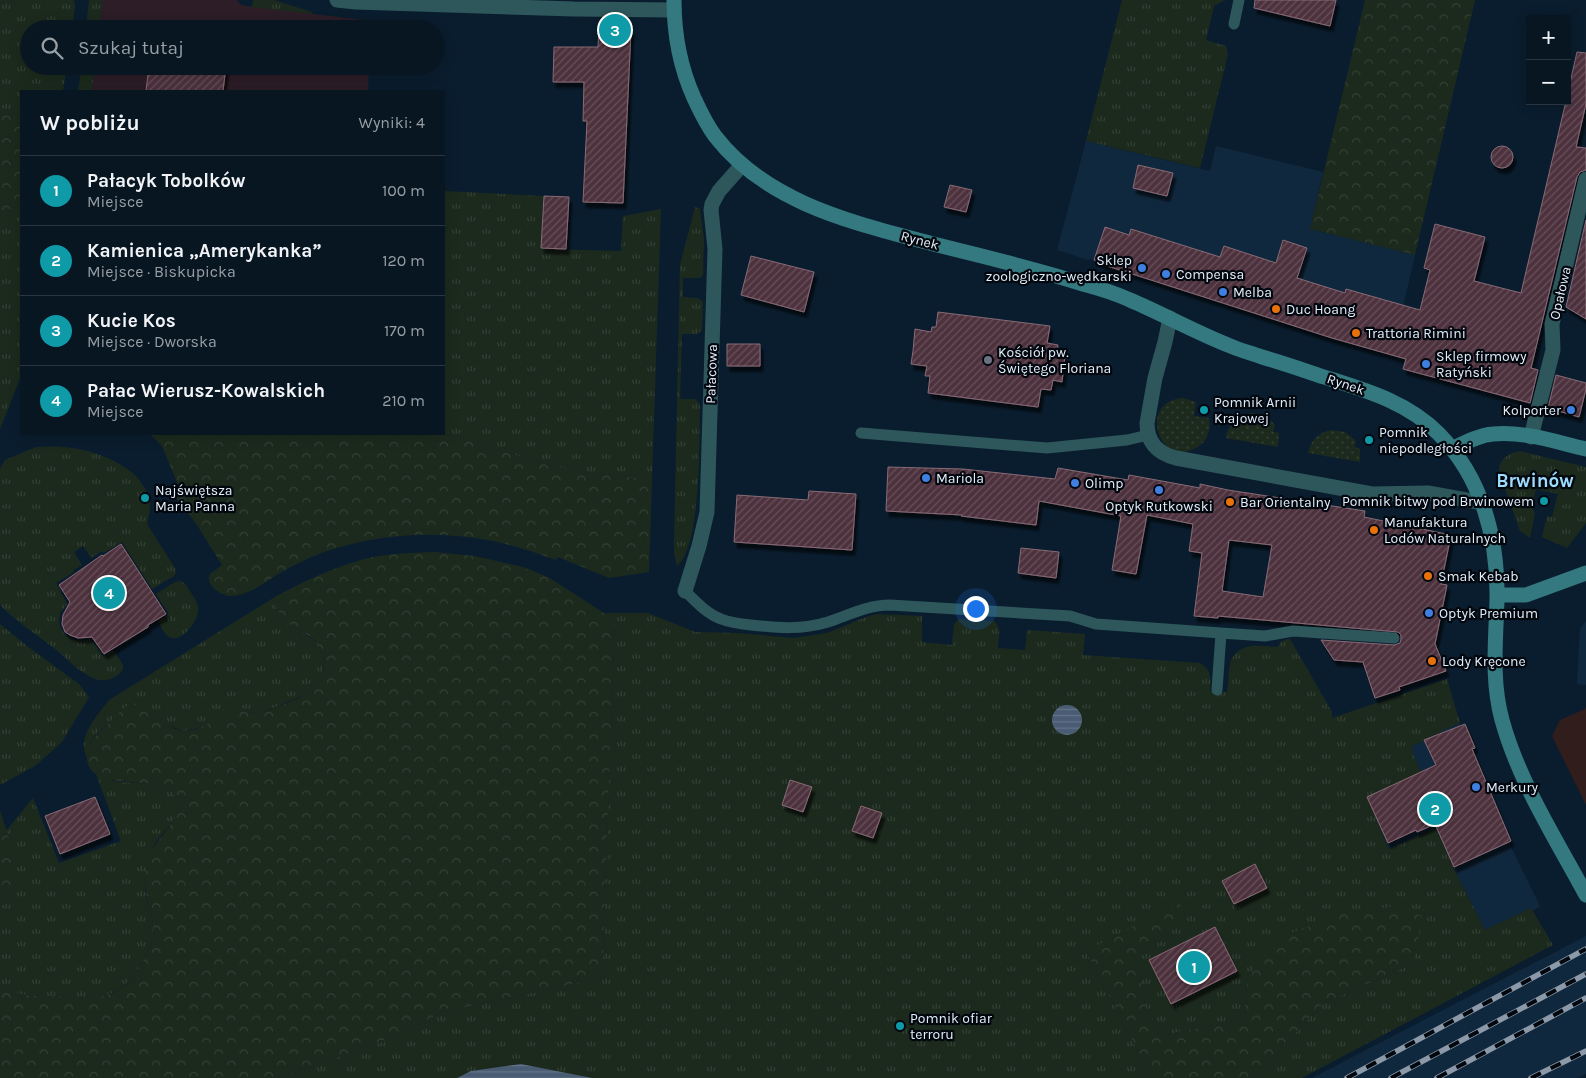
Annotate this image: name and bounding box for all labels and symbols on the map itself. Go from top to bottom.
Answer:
pin: 3 [599,11,631,49]
street label: Rynek [899,227,941,254]
place label: Sklep zoologiczno-wędkarski [986,252,1132,285]
marker: Sklep zoologiczno-wędkarski [1136,262,1148,274]
street label: Opałowa [1546,265,1575,322]
place label: Compensa [1176,266,1244,283]
marker: Compensa [1160,268,1172,280]
place label: Melba [1233,284,1272,301]
marker: Melba [1217,286,1229,298]
place label: Duc Hoang [1286,301,1355,318]
marker: Duc Hoang [1270,303,1282,315]
place label: Trattoria Rimini [1366,325,1466,342]
marker: Trattoria Rimini [1350,327,1362,339]
street label: Pałacowa [702,344,721,404]
place label: Kościół pw. Świętego Floriana [998,344,1111,377]
place label: Sklep firmowy Ratyński [1436,348,1527,381]
marker: Kościół pw. Świętego Floriana [982,354,994,366]
marker: Sklep firmowy Ratyński [1420,358,1432,370]
street label: Rynek [1325,370,1367,399]
place label: Pomnik Arnii Krajowej [1214,394,1296,427]
place label: Kolporter [1503,402,1562,419]
marker: Pomnik Arnii Krajowej [1198,404,1210,416]
marker: Kolporter [1565,404,1577,416]
place label: Pomnik niepodległości [1379,424,1472,457]
marker: Pomnik niepodległości [1363,434,1375,446]
place label: Mariola [936,470,984,487]
district label: Brwinów [1496,470,1574,492]
marker: Mariola [920,472,932,484]
place label: Olimp [1085,475,1123,492]
marker: Olimp [1069,477,1081,489]
place label: Najświętsza Maria Panna [155,482,235,515]
marker: Optyk Rutkowski [1153,484,1165,496]
marker: Najświętsza Maria Panna [139,492,151,504]
place label: Pomnik bitwy pod Brwinowem [1342,493,1534,510]
place label: Bar Orientalny [1240,494,1331,511]
marker: Pomnik bitwy pod Brwinowem [1538,495,1550,507]
marker: Bar Orientalny [1224,496,1236,508]
place label: Optyk Rutkowski [1105,498,1213,515]
place label: Manufaktura Lodów Naturalnych [1384,514,1506,547]
marker: Manufaktura Lodów Naturalnych [1368,524,1380,536]
place label: Smak Kebab [1438,568,1518,585]
marker: Smak Kebab [1422,570,1434,582]
pin: 4 [93,574,125,612]
your location [963,596,989,622]
place label: Optyk Premium [1439,605,1538,622]
marker: Optyk Premium [1423,607,1435,619]
place label: Lody Kręcone [1442,653,1526,670]
marker: Lody Kręcone [1426,655,1438,667]
place label: Merkury [1486,779,1539,796]
marker: Merkury [1470,781,1482,793]
pin: 2 [1419,790,1451,828]
pin: 1 [1178,948,1210,986]
place label: Pomnik ofiar terroru [910,1010,993,1043]
marker: Pomnik ofiar terroru [894,1020,906,1032]

